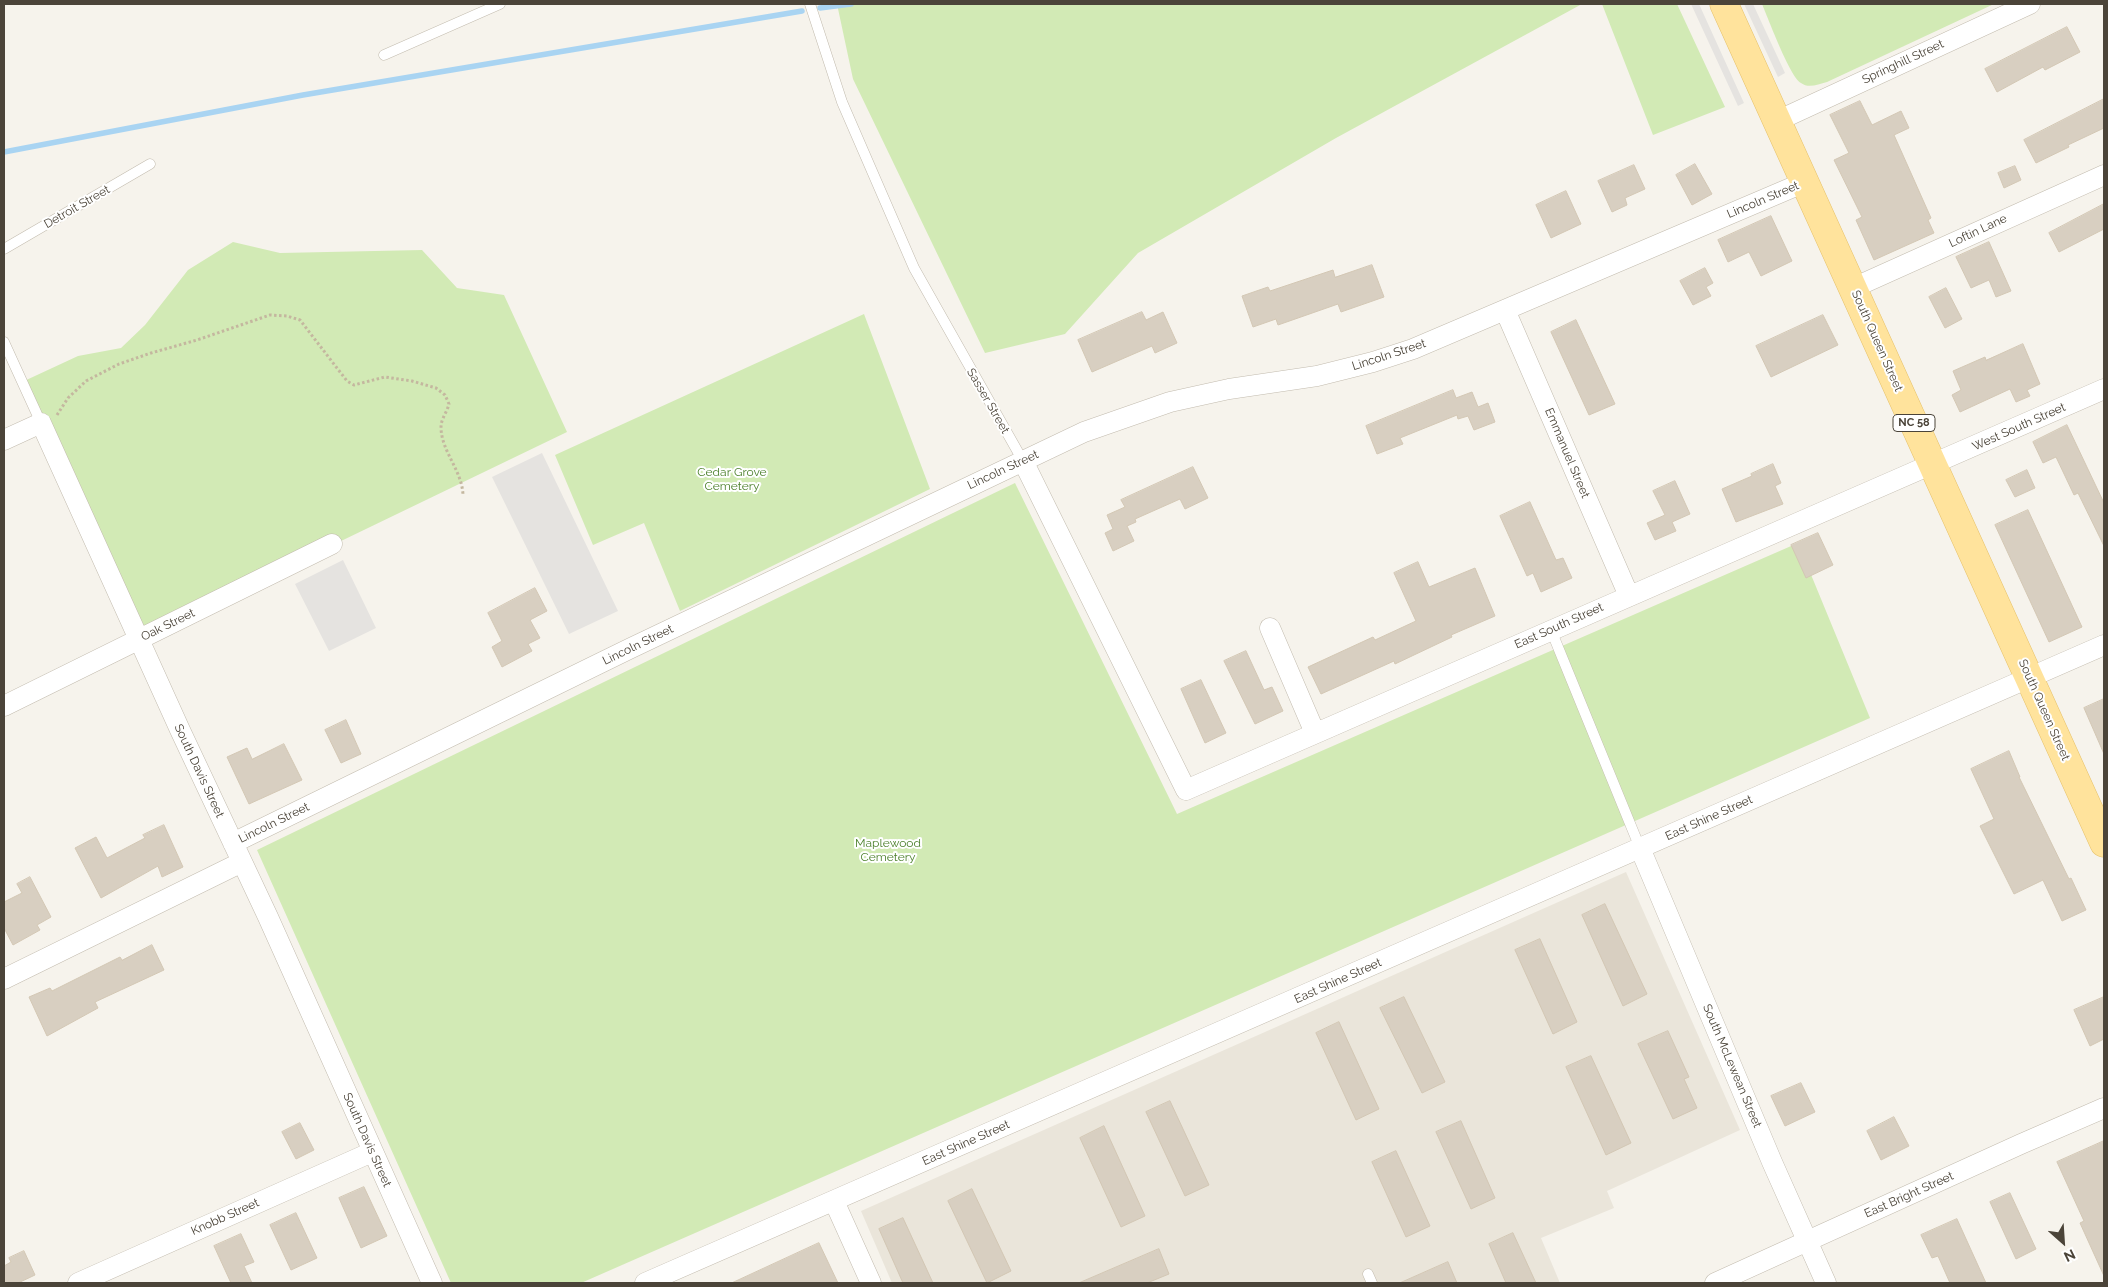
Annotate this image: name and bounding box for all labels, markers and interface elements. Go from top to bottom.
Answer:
street label: Springhill Street [1860,37,1946,87]
street label: Lincoln Street [1725,178,1801,222]
street label: Detroit Street [41,182,113,232]
street label: Loftin Lane [1947,211,2009,251]
street label: South Queen Street [1848,288,1906,394]
street label: Lincoln Street [1350,336,1428,374]
street label: Sasser Street [964,366,1012,436]
street label: West South Street [1970,400,2068,454]
street label: Emmanuel Street [1541,406,1593,500]
road number: NC 58 [1893,414,1935,432]
street label: Lincoln Street [965,447,1041,493]
park label: Cedar Grove Cemetery [697,465,767,493]
street label: East South Street [1512,600,1606,652]
street label: Oak Street [139,606,197,644]
street label: Lincoln Street [600,622,676,668]
street label: South Queen Street [2015,657,2073,763]
street label: South Davis Street [171,722,227,820]
street label: East Shine Street [1663,792,1755,844]
street label: Lincoln Street [236,800,312,846]
park label: Maplewood Cemetery [855,836,921,864]
street label: East Shine Street [1292,955,1384,1007]
street label: South McLewean Street [1699,1002,1765,1130]
street label: South Davis Street [340,1091,394,1189]
street label: East Shine Street [920,1117,1012,1169]
street label: East Bright Street [1862,1169,1956,1221]
street label: Knobb Street [189,1196,261,1238]
north arrow [2038,1217,2088,1267]
text: N [2061,1246,2078,1265]

